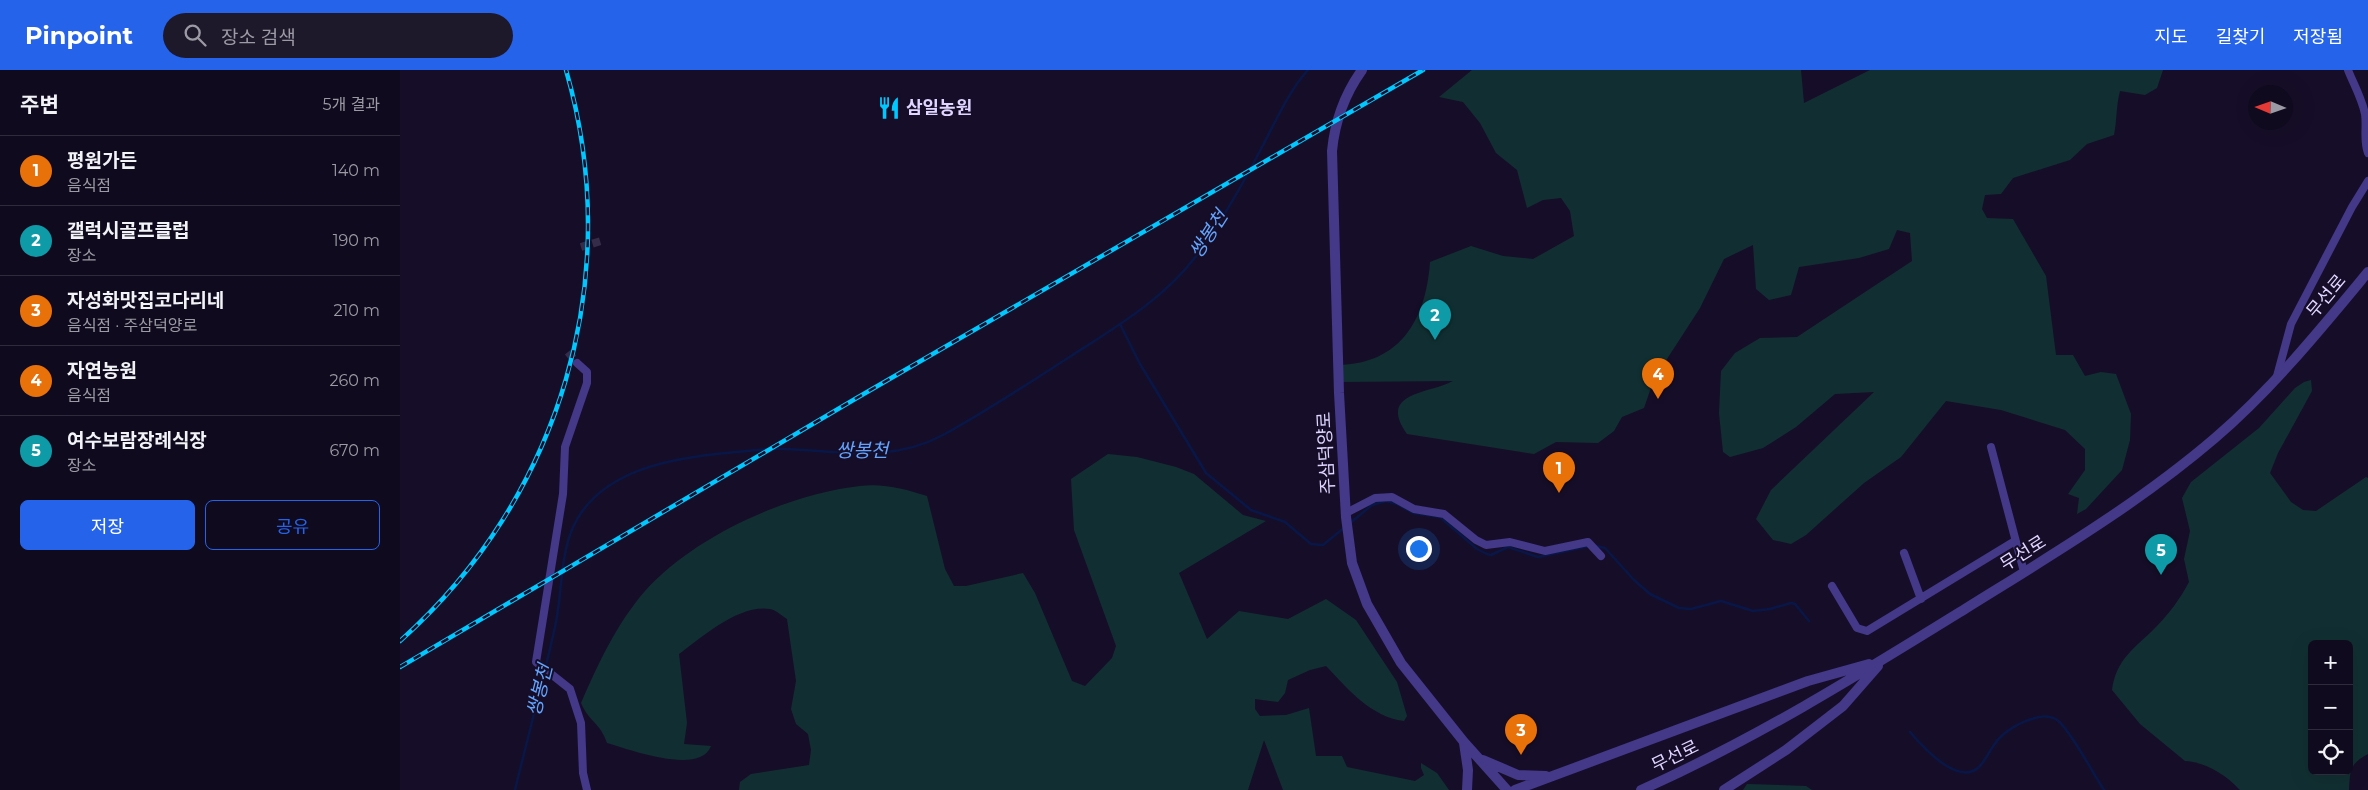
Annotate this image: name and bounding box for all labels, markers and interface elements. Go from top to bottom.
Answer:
search box [163,13,513,58]
text: Pinpoint [25,21,133,50]
icon: search [181,21,209,49]
text: 장소 검색 [221,26,296,49]
text: 지도 [2155,26,2188,48]
text: 길찾기 [2216,26,2265,48]
text: 저장됨 [2293,26,2343,48]
north arrow [2248,85,2293,130]
text: 주변 [20,92,59,117]
text: 5개 결과 [323,95,380,114]
restaurant icon: 삼일농원 [876,95,902,121]
place label: 삼일농원 [906,97,972,119]
text: 평원가든 [67,149,137,172]
text: 1 [33,161,39,180]
text: 140 m [332,161,380,180]
text: 음식점 [67,176,111,195]
water label: 쌍봉천 [1184,205,1233,263]
text: 갤럭시골프클럽 [67,219,189,242]
text: 2 [31,231,41,250]
text: 190 m [333,231,380,250]
text: 장소 [67,246,96,265]
street label: 무선로 [2302,270,2350,322]
text: 자성화맛집코다리네 [67,289,224,312]
pin: 2 [1419,299,1451,340]
text: 3 [31,301,41,320]
text: 210 m [333,301,380,320]
text: 음식점 · 주삼덕양로 [67,316,197,335]
pin: 4 [1642,358,1674,399]
text: 자연농원 [67,359,137,382]
text: 4 [30,371,42,390]
text: 260 m [329,371,380,390]
text: 음식점 [67,386,111,405]
street label: 주삼덕양로 [1313,411,1339,495]
text: 여수보람장례식장 [67,429,207,452]
water label: 쌍봉천 [836,439,890,462]
text: 5 [31,441,41,460]
text: 670 m [330,441,380,460]
pin: 1 [1543,452,1575,493]
text: 장소 [67,456,96,475]
button: 저장 [20,500,195,550]
button: 공유 [205,500,380,550]
street label: 무선로 [1996,531,2050,575]
pin: 5 [2145,534,2177,575]
your location [1406,536,1432,562]
map controls [2308,640,2353,775]
button: + [2308,640,2353,685]
water label: 쌍봉천 [522,660,557,718]
button: − [2308,685,2353,730]
pin: 3 [1505,714,1537,755]
button: locate [2308,730,2353,775]
street label: 무선로 [1648,735,1702,777]

